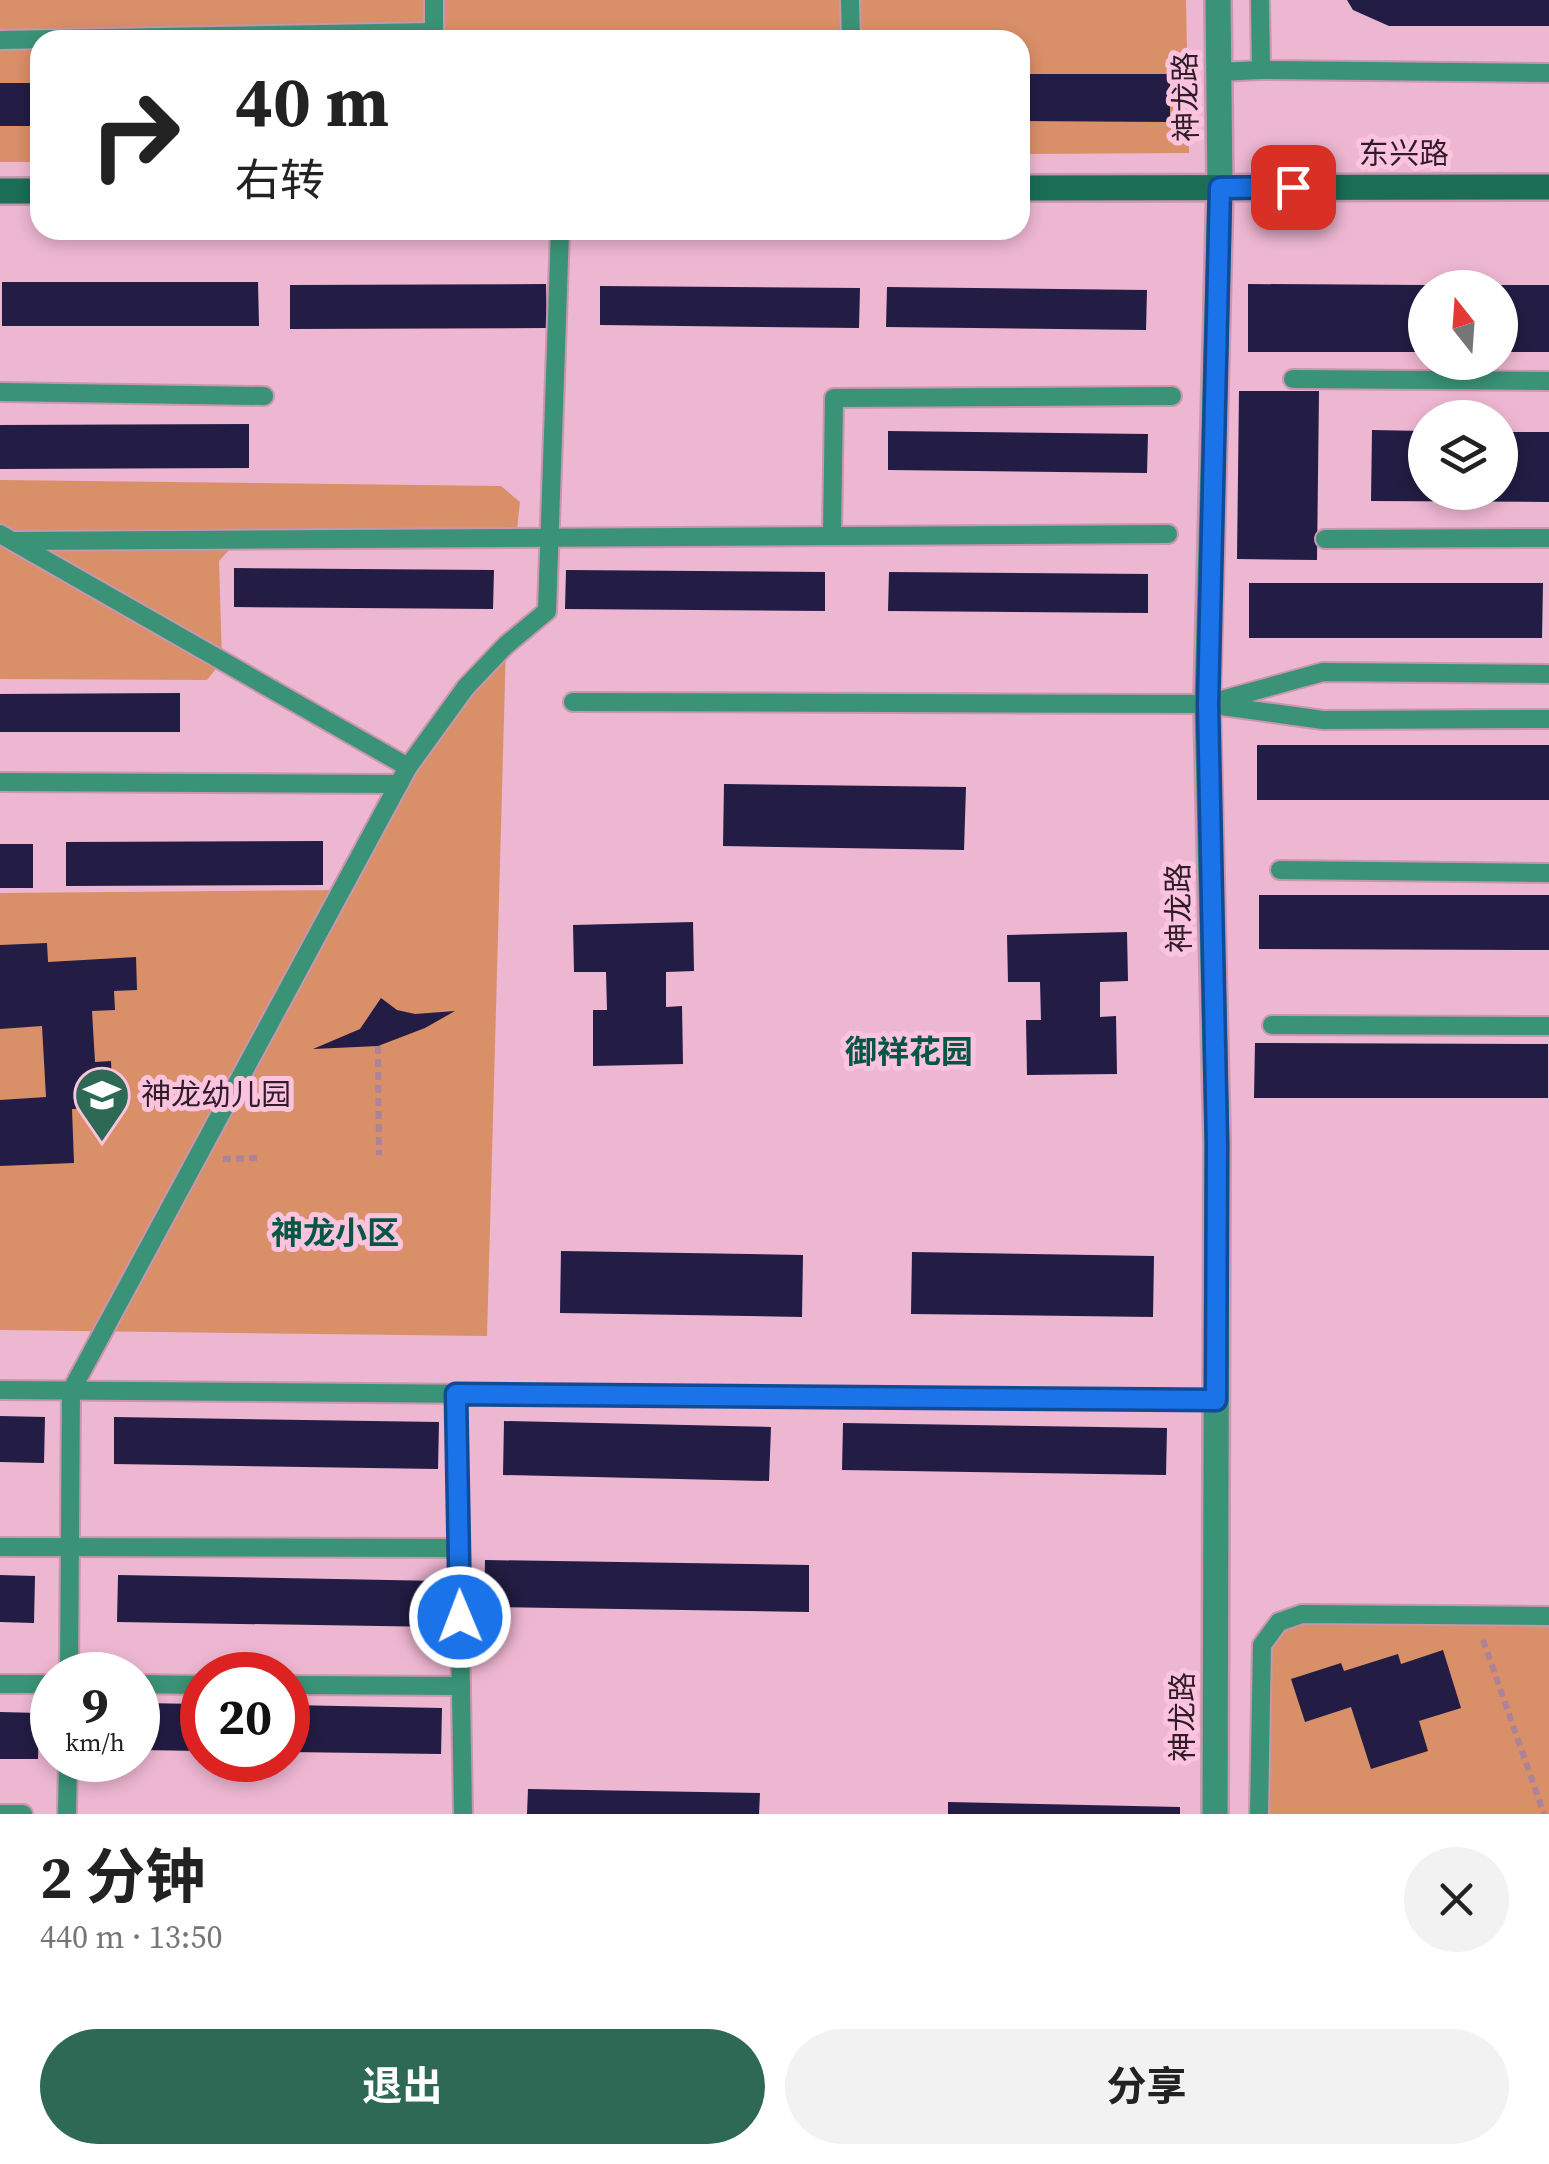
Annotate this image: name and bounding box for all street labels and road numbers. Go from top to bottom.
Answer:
street label: 神龙路 [1164,52,1207,142]
street label: 东兴路 [1359,133,1449,174]
street label: 神龙路 [1157,863,1200,953]
street label: 神龙路 [1162,1672,1203,1762]

